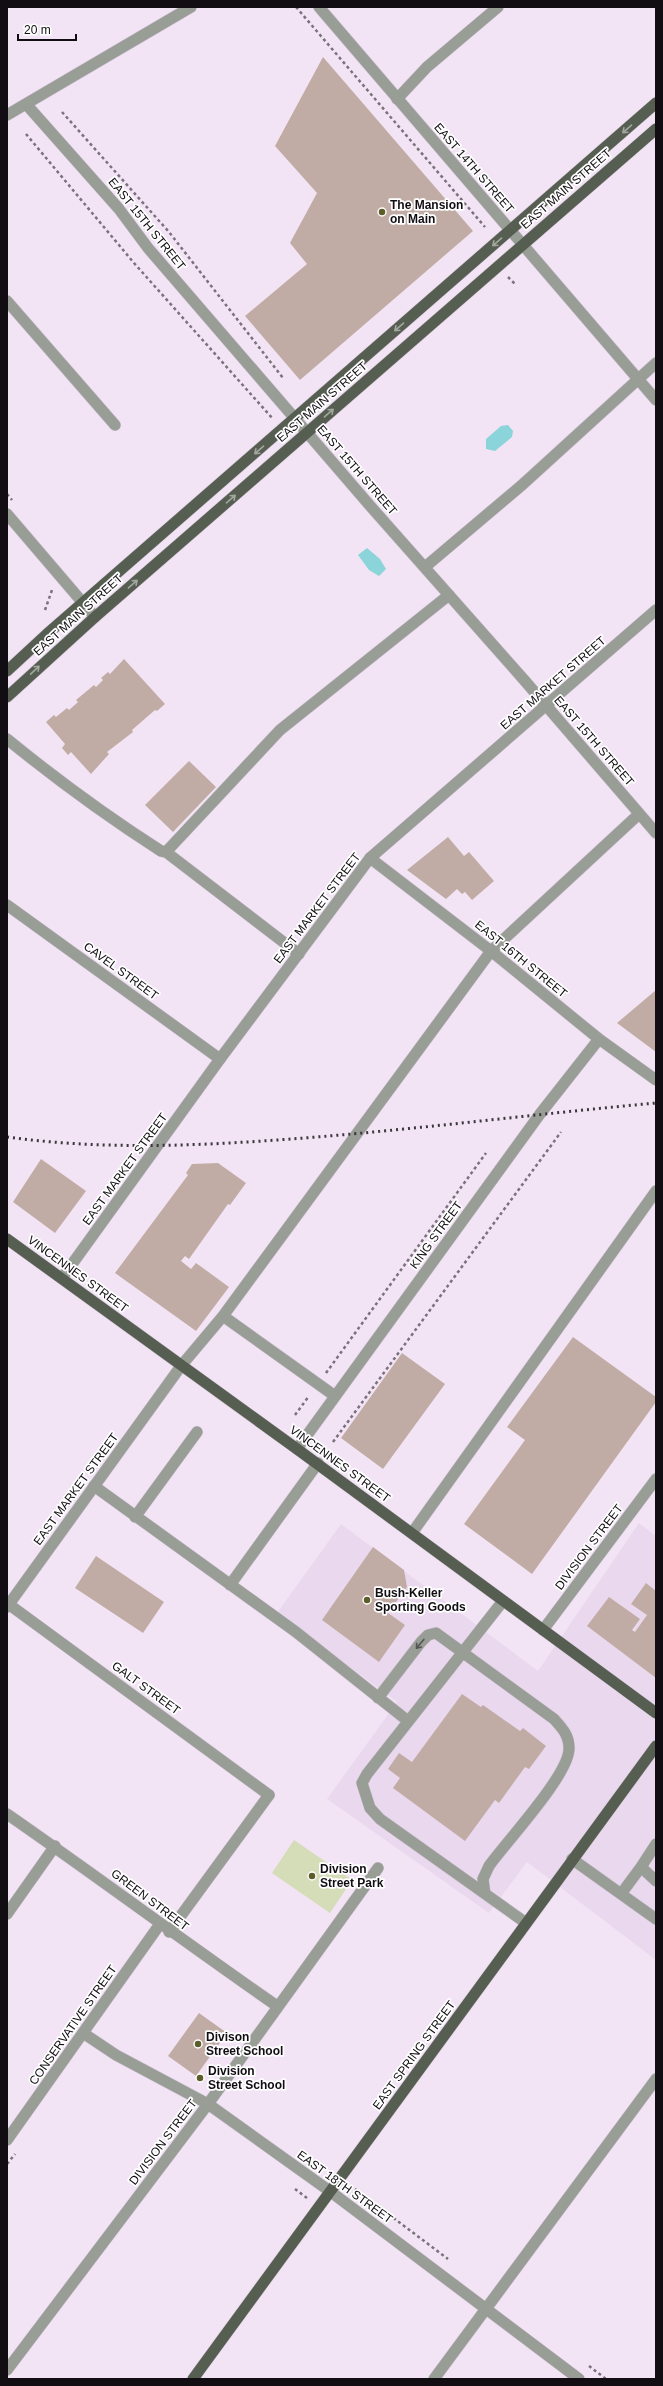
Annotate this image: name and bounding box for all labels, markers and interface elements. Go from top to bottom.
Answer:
scale bar [18,16,76,42]
text: 20 m [24,23,51,37]
street label: EAST 14TH STREET [431,120,517,216]
one-way arrow [622,124,632,133]
street label: EAST MAIN STREET [518,146,615,232]
street label: EAST 15TH STREET [106,175,189,273]
place label: The Mansion on Main [390,198,463,226]
marker: The Mansion on Main [377,207,387,217]
one-way arrow [492,237,502,246]
one-way arrow [394,323,404,332]
street label: EAST MAIN STREET [274,359,371,445]
one-way arrow [323,409,334,418]
street label: EAST 15TH STREET [314,422,400,518]
one-way arrow [253,445,264,454]
one-way arrow [225,494,236,503]
street label: EAST MAIN STREET [31,571,126,659]
one-way arrow [127,580,137,589]
street label: EAST MARKET STREET [497,633,609,733]
one-way arrow [30,666,40,675]
street label: EAST 15TH STREET [551,693,637,789]
street label: EAST MARKET STREET [271,849,364,966]
street label: EAST 16TH STREET [472,918,570,1001]
street label: CAVEL STREET [81,939,162,1003]
street label: EAST MARKET STREET [80,1110,171,1228]
street label: KING STREET [407,1198,466,1271]
street label: VINCENNES STREET [25,1233,131,1316]
street label: VINCENNES STREET [287,1423,393,1506]
street label: EAST MARKET STREET [31,1430,122,1548]
street label: DIVISION STREET [552,1501,626,1592]
place label: Bush-Keller Sporting Goods [375,1586,466,1614]
marker: Bush-Keller Sporting Goods [362,1595,372,1605]
one-way arrow [415,1639,424,1649]
street label: GALT STREET [109,1659,183,1718]
place label: Division Street Park [320,1862,384,1890]
street label: GREEN STREET [109,1866,192,1934]
marker: Division Street Park [307,1871,317,1881]
street label: CONSERVATIVE STREET [26,1962,120,2087]
street label: EAST SPRING STREET [370,1997,459,2112]
place label: Divison Street School [206,2030,283,2058]
marker: Divison Street School [193,2039,203,2049]
place label: Division Street School [208,2064,285,2092]
marker: Division Street School [195,2073,205,2083]
street label: DIVISION STREET [126,2096,200,2187]
street label: EAST 18TH STREET [295,2148,396,2227]

